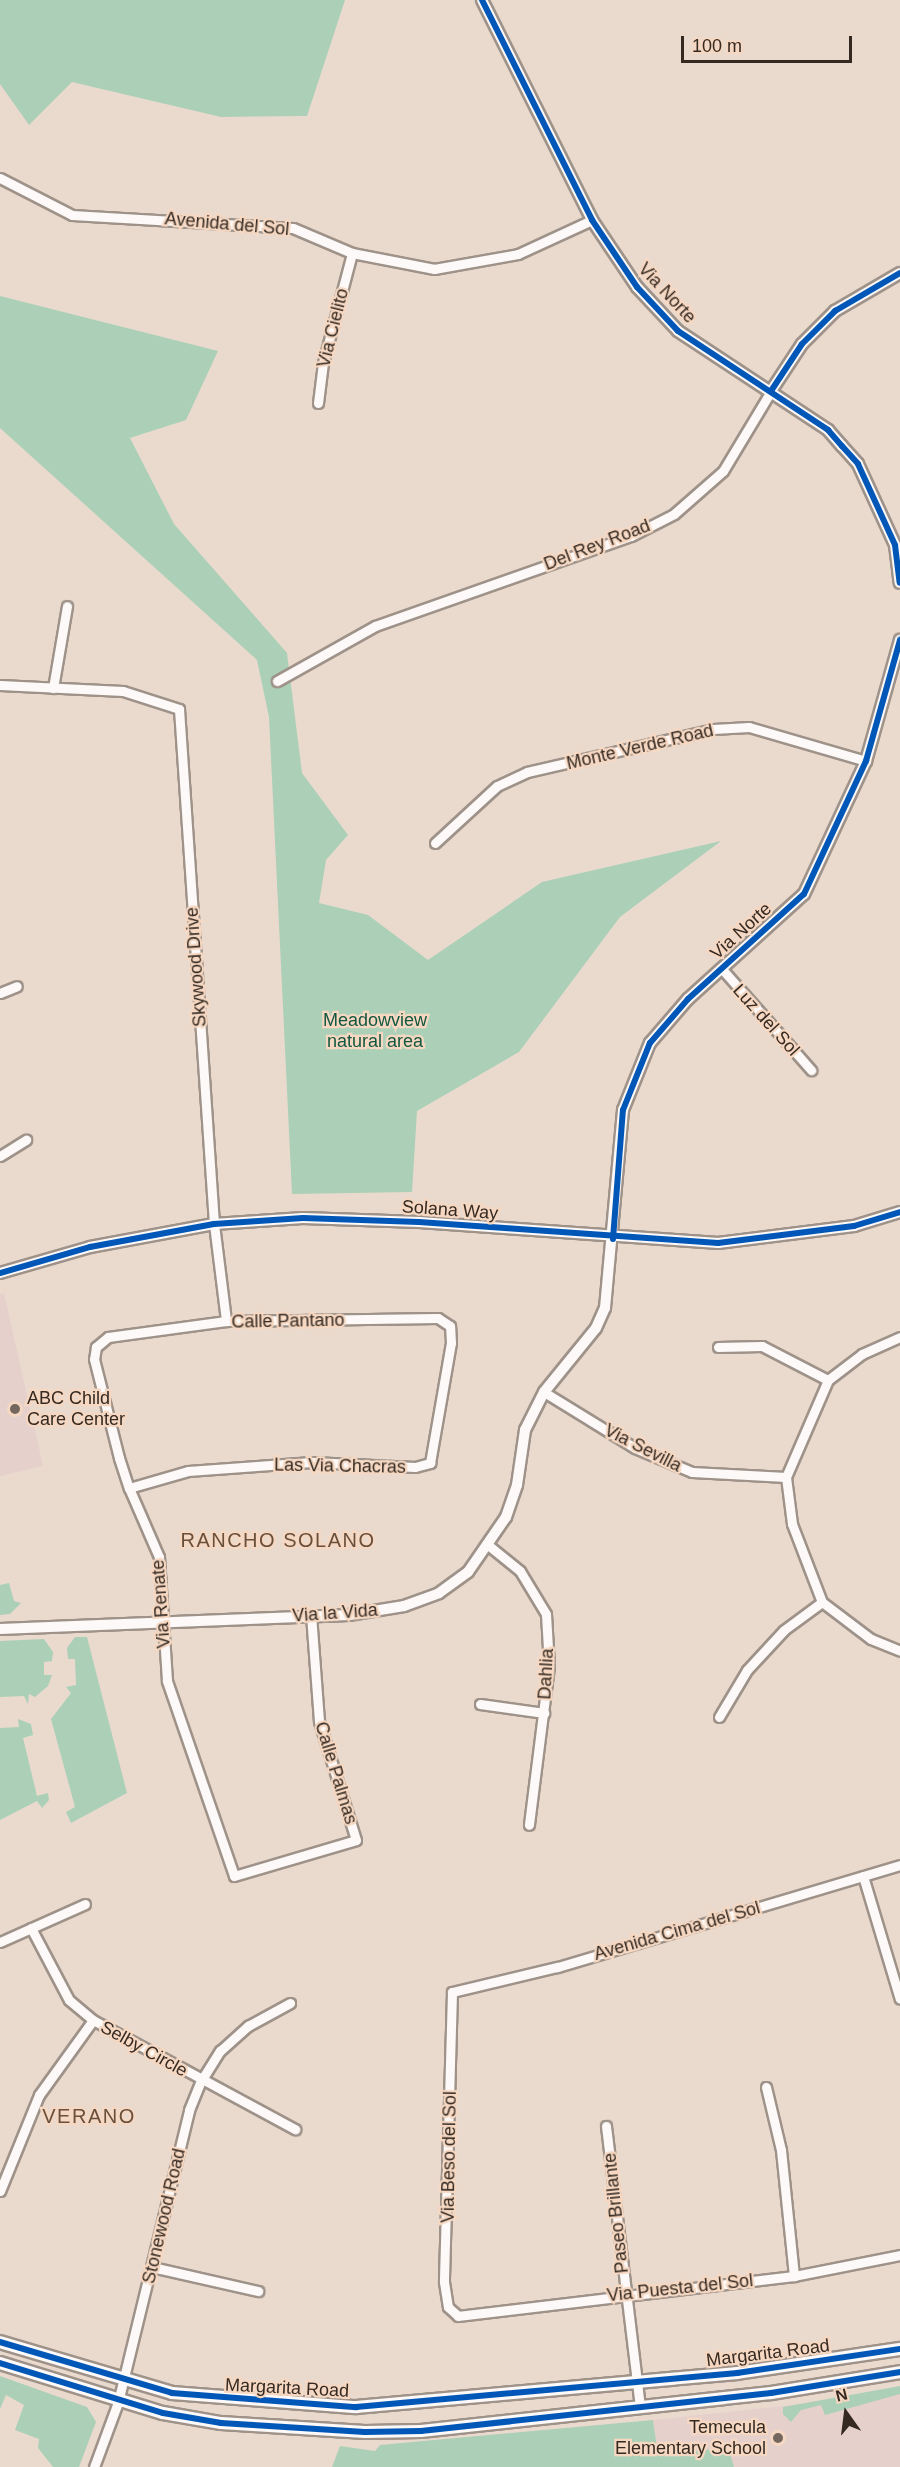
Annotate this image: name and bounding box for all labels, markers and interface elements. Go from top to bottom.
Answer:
scale bar [684,24,855,62]
text: 100 m [692,36,742,56]
street label: Avenida del Sol [164,208,290,240]
street label: Via Norte [634,258,700,328]
street label: Via Cielito [313,286,353,370]
street label: Del Rey Road [541,515,653,575]
street label: Monte Verde Road [564,720,716,774]
street label: Via Norte [706,898,776,964]
street label: Skywood Drive [181,906,211,1028]
street label: Luz del Sol [728,980,804,1060]
park label: Meadowview natural area [323,1010,427,1052]
street label: Solana Way [401,1196,499,1224]
street label: Calle Pantano [231,1309,345,1333]
place label: ABC Child Care Center [27,1388,125,1430]
marker: ABC Child Care Center [8,1402,22,1416]
street label: Via Sevilla [601,1419,685,1477]
street label: Las Via Chacras [274,1454,406,1478]
district label: RANCHO SOLANO [180,1528,376,1552]
street label: Via Renate [147,1559,175,1649]
street label: Via la Vida [292,1599,378,1627]
street label: Dahlia [534,1648,558,1700]
street label: Calle Palmas [310,1719,362,1827]
street label: Avenida Cima del Sol [591,1897,763,1965]
street label: Selby Circle [97,2016,191,2082]
street label: Via Beso del Sol [437,2091,461,2223]
district label: VERANO [42,2104,136,2128]
street label: Stonewood Road [138,2146,190,2286]
street label: Paseo Brillante [599,2152,633,2274]
street label: Via Puesta del Sol [606,2270,754,2306]
street label: Margarita Road [705,2335,831,2371]
street label: Margarita Road [224,2374,350,2402]
north arrow [816,2383,876,2443]
text: N [834,2385,849,2405]
place label: Temecula Elementary School [615,2417,766,2460]
marker: Temecula Elementary School [771,2431,785,2445]

